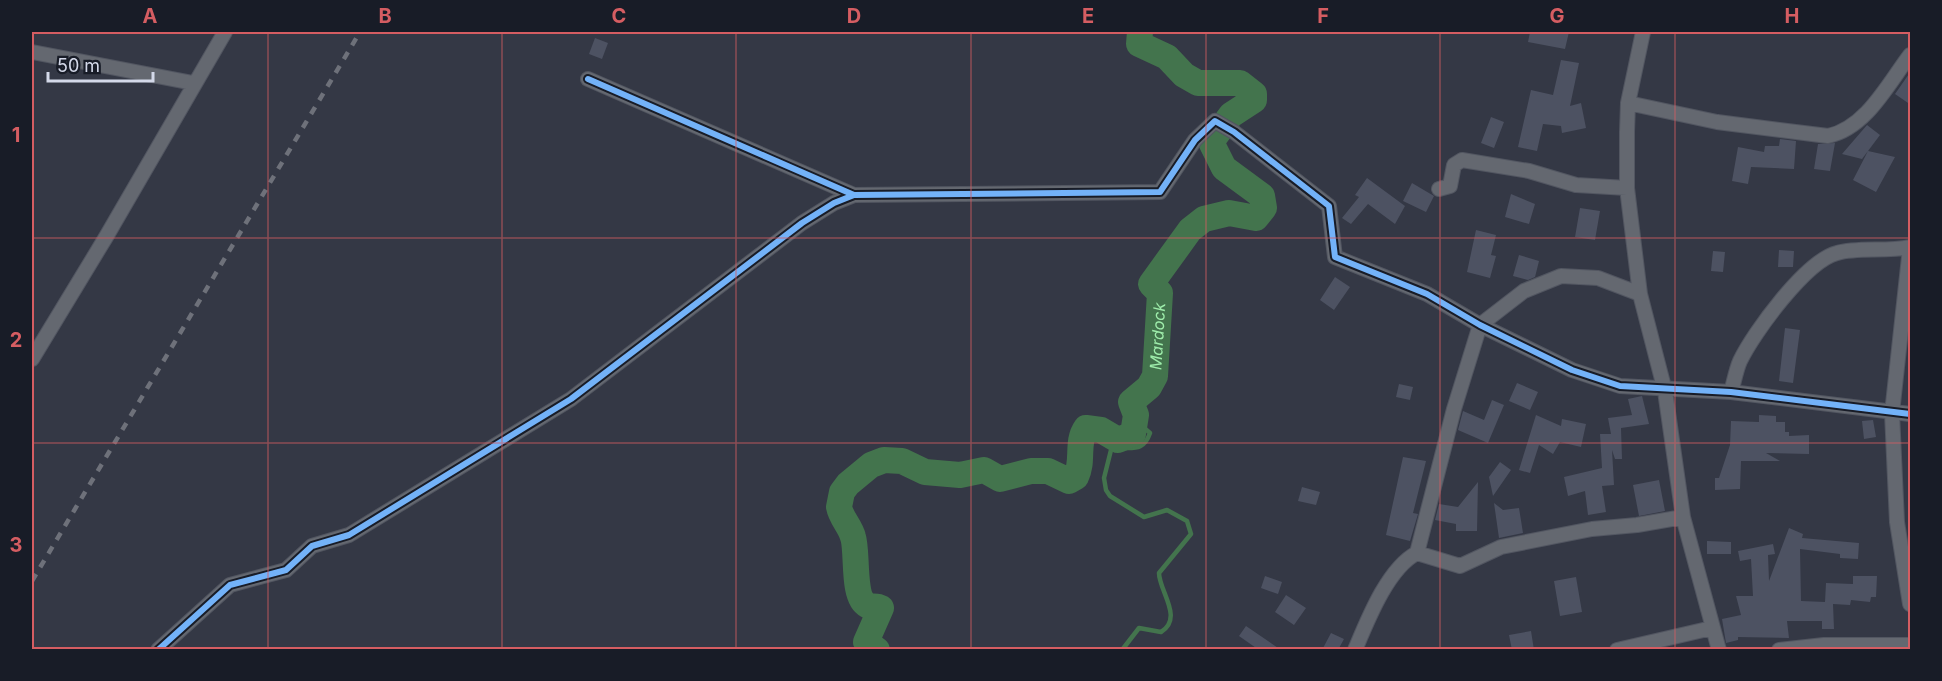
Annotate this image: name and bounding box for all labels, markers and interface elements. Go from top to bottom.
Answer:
text: A [143,4,158,28]
text: B [378,4,392,28]
text: C [612,4,626,28]
text: D [847,4,861,28]
text: E [1082,4,1094,28]
text: F [1317,4,1329,28]
text: G [1549,4,1565,28]
text: H [1785,4,1799,28]
scale bar [48,45,153,83]
text: 50 m [57,55,100,76]
text: 1 [12,123,20,147]
water label: Mardock [1145,302,1169,371]
text: 2 [10,328,22,352]
text: 3 [10,533,22,557]

